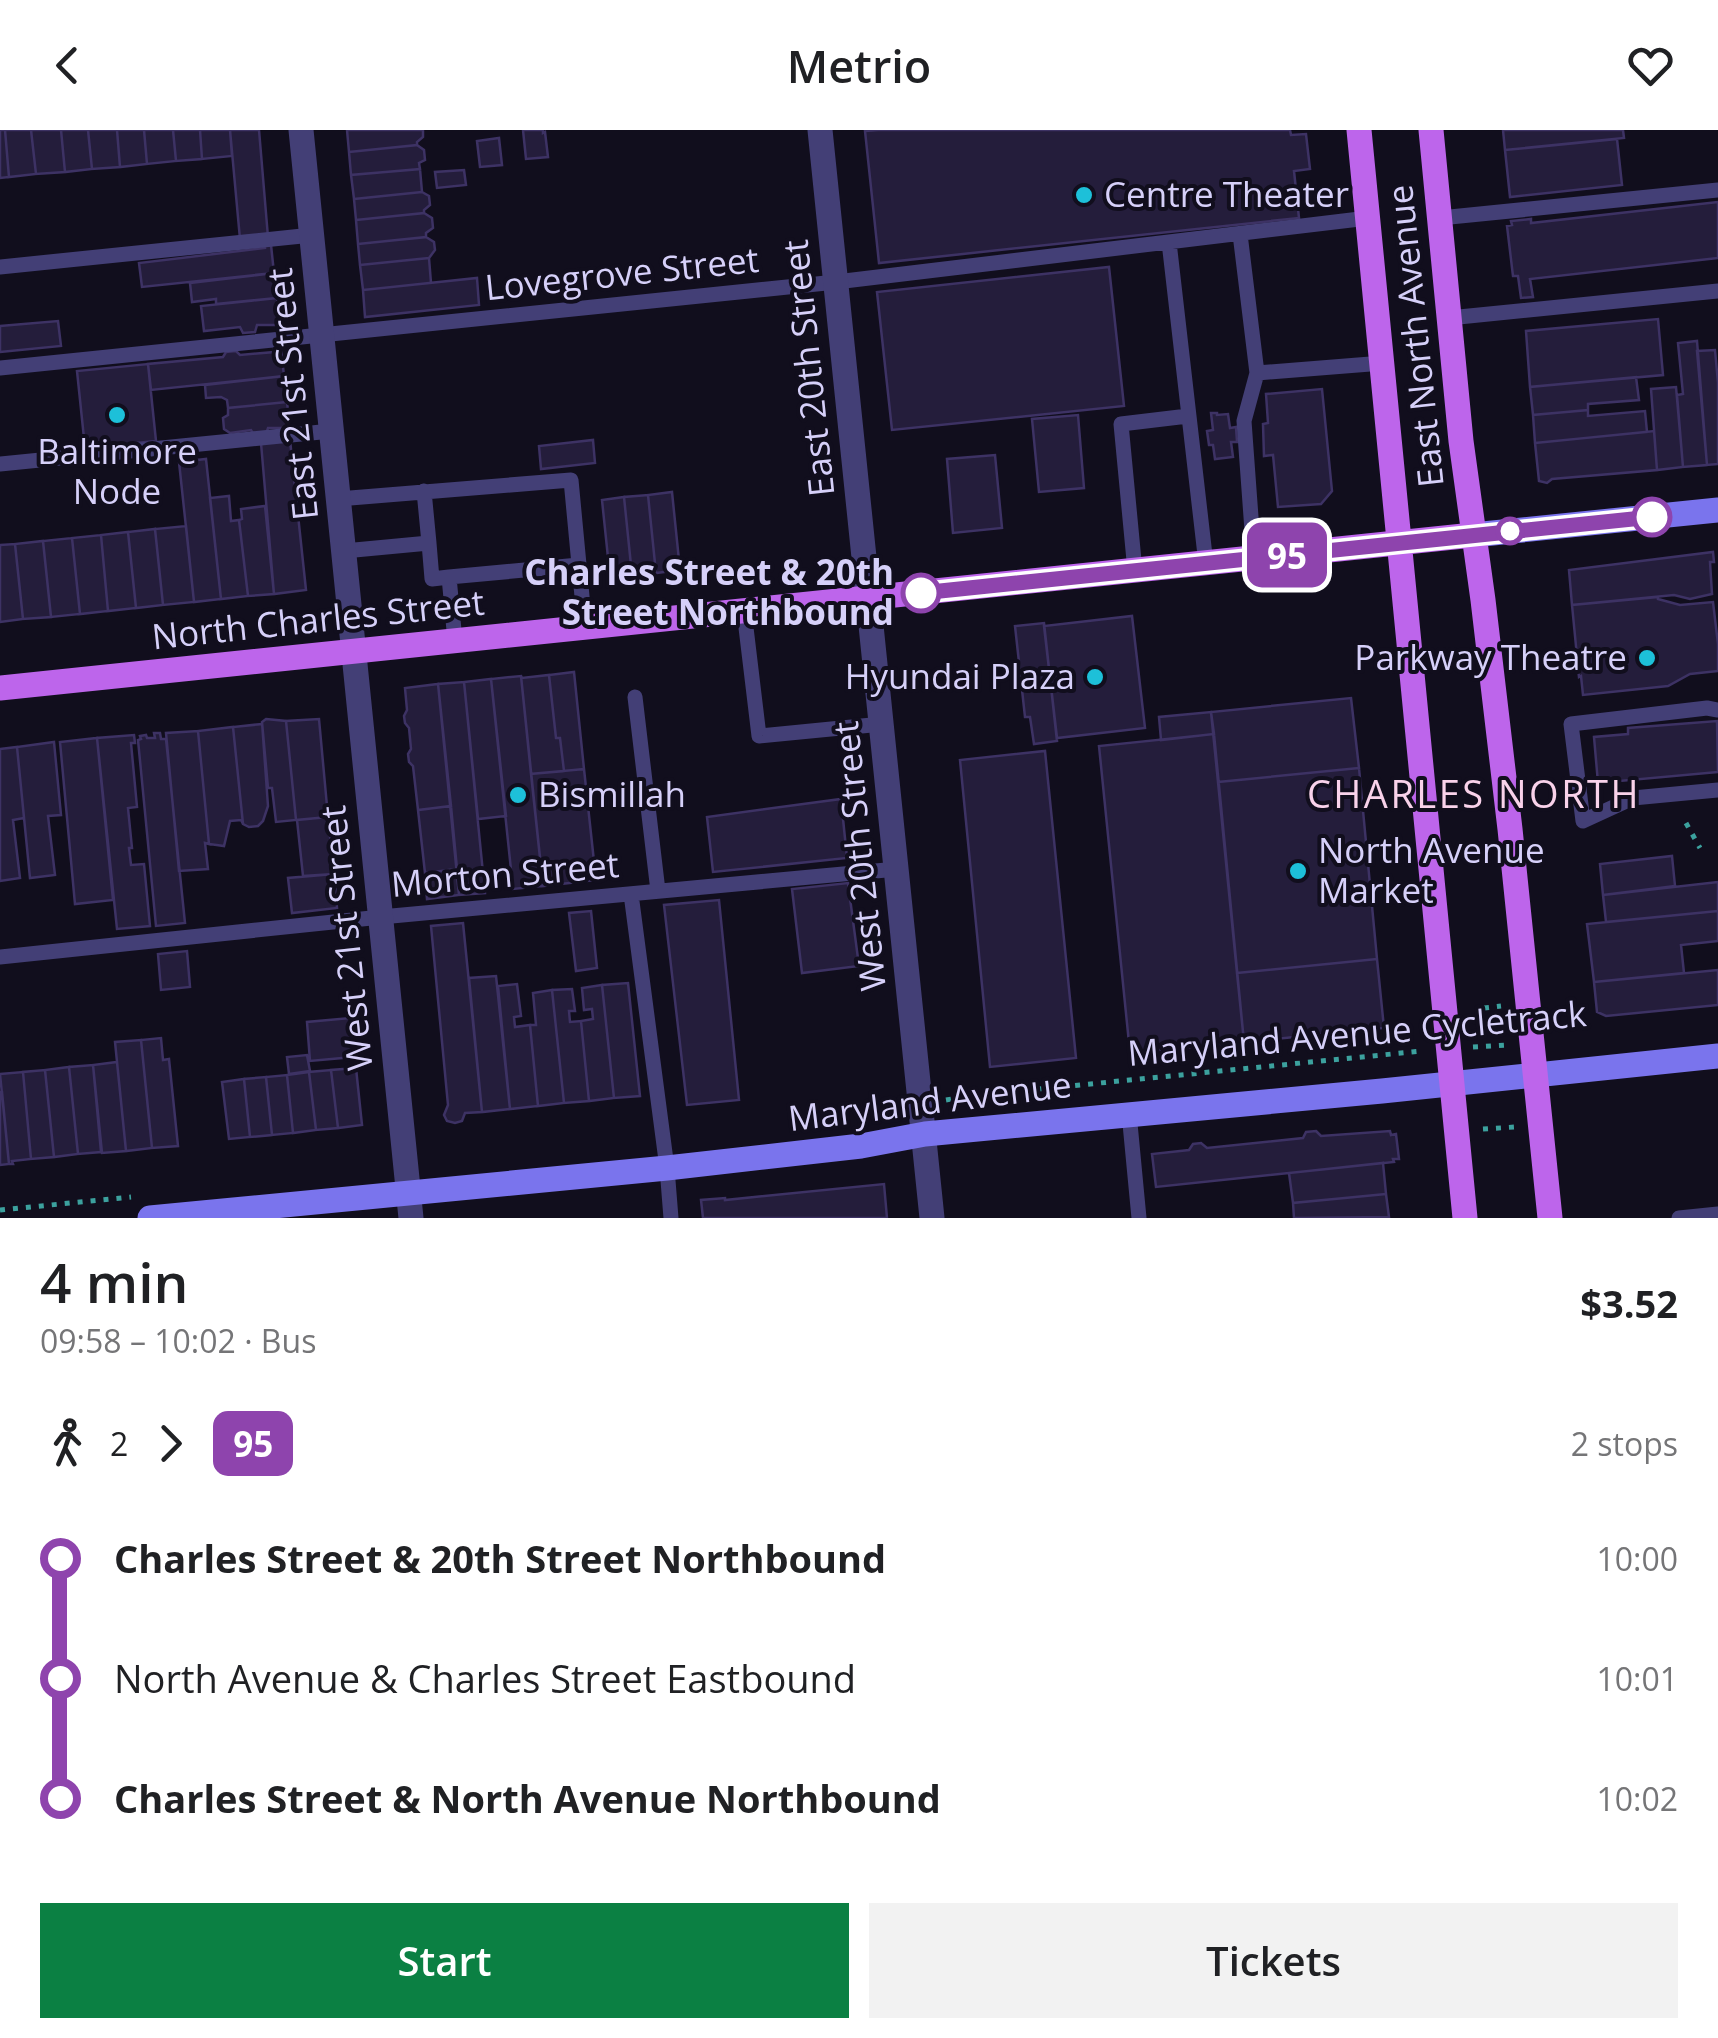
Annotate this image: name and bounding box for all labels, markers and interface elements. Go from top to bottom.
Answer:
text: Metrio [787,35,931,96]
icon: back [40,38,95,93]
icon: heart [1623,38,1678,93]
place label: Centre Theater [1104,170,1349,217]
street label: East North Avenue [1375,183,1454,490]
marker: Centre Theater [1073,184,1095,206]
street label: Lovegrove Street [483,235,761,310]
street label: East 20th Street [771,237,844,499]
street label: East 21st Street [255,266,328,523]
marker: Baltimore Node [106,404,128,426]
place label: Baltimore Node [37,427,197,514]
unlabelled marker [1633,498,1671,536]
unlabelled marker [1497,518,1523,544]
line badge: 95 [1242,522,1332,588]
text: 95 [1267,532,1307,579]
place label: Charles Street & 20th Street Northbound [524,548,894,635]
marker: Charles Street & 20th Street Northbound [902,574,940,612]
street label: North Charles Street [149,578,486,659]
place label: Parkway Theatre [1354,633,1627,680]
marker: Parkway Theatre [1636,647,1658,669]
place label: Hyundai Plaza [845,652,1075,699]
marker: Hyundai Plaza [1084,666,1106,688]
street label: West 20th Street [821,719,896,993]
district label: CHARLES NORTH [1307,767,1641,819]
place label: Bismillah [538,770,686,817]
marker: Bismillah [507,784,529,806]
street label: West 21st Street [308,803,383,1073]
place label: North Avenue Market [1318,826,1545,913]
street label: Morton Street [389,840,621,907]
marker: North Avenue Market [1287,860,1309,882]
street label: Maryland Avenue Cycletrack [1126,989,1589,1076]
street label: Maryland Avenue [786,1060,1074,1141]
text: 4 min [40,1244,188,1319]
text: $3.52 [1580,1277,1678,1329]
text: 09:58 – 10:02 · Bus [40,1319,316,1362]
icon: walk [40,1416,95,1471]
icon: forward [143,1416,198,1471]
text: 95 [233,1420,273,1467]
text: 2 [110,1422,128,1465]
text: 2 stops [1571,1422,1678,1465]
text: Charles Street & 20th Street Northbound [114,1532,886,1584]
text: 10:00 [1596,1537,1678,1580]
text: North Avenue & Charles Street Eastbound [114,1652,856,1704]
text: 10:01 [1596,1657,1678,1700]
text: Charles Street & North Avenue Northbound [114,1772,941,1824]
text: 10:02 [1596,1777,1678,1820]
button: Start [40,1903,849,2018]
button: Tickets [869,1903,1678,2018]

